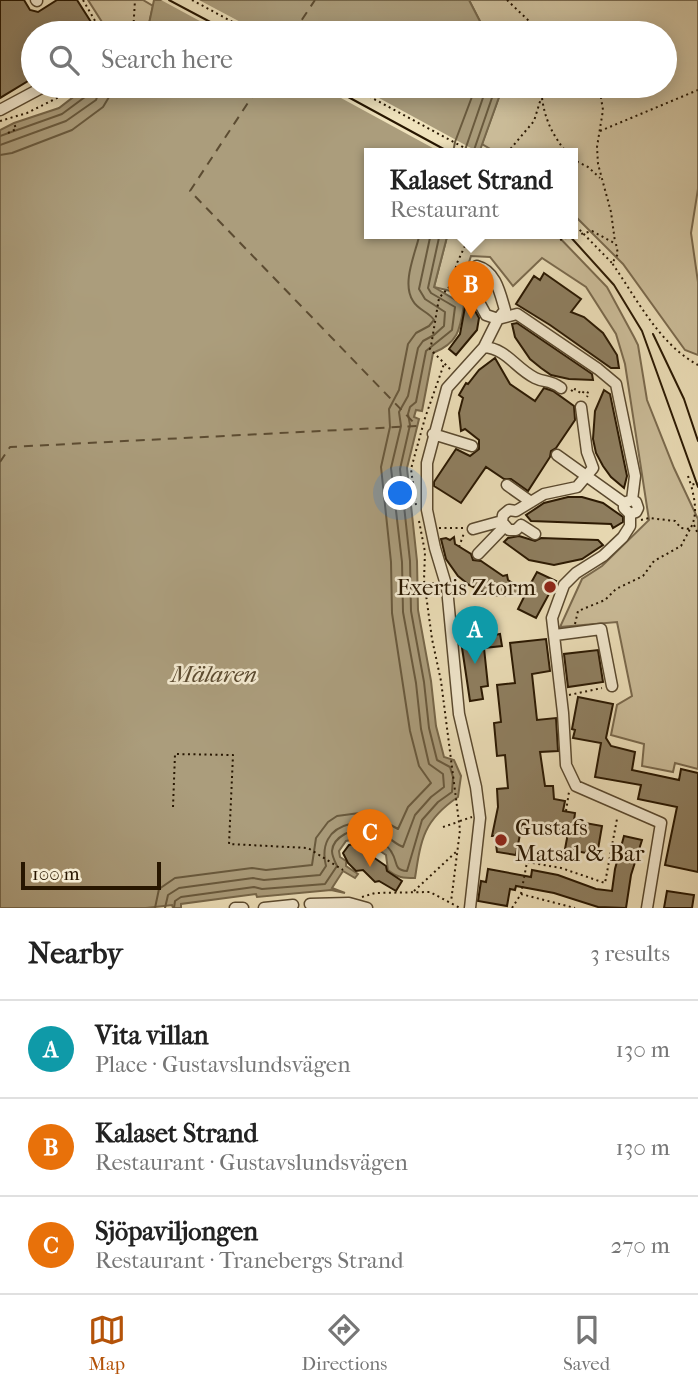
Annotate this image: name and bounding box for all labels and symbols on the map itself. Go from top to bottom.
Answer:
pin: B [448,261,494,319]
your location [383,476,417,510]
place label: Exertis Ztorm [397,574,536,601]
marker: Exertis Ztorm [542,579,558,595]
pin: A [452,606,498,664]
water label: Mälaren [169,660,257,688]
pin: C [347,809,393,867]
place label: Gustafs Matsal & Bar [515,814,645,867]
marker: Gustafs Matsal & Bar [493,832,509,848]
scale bar [21,859,161,891]

